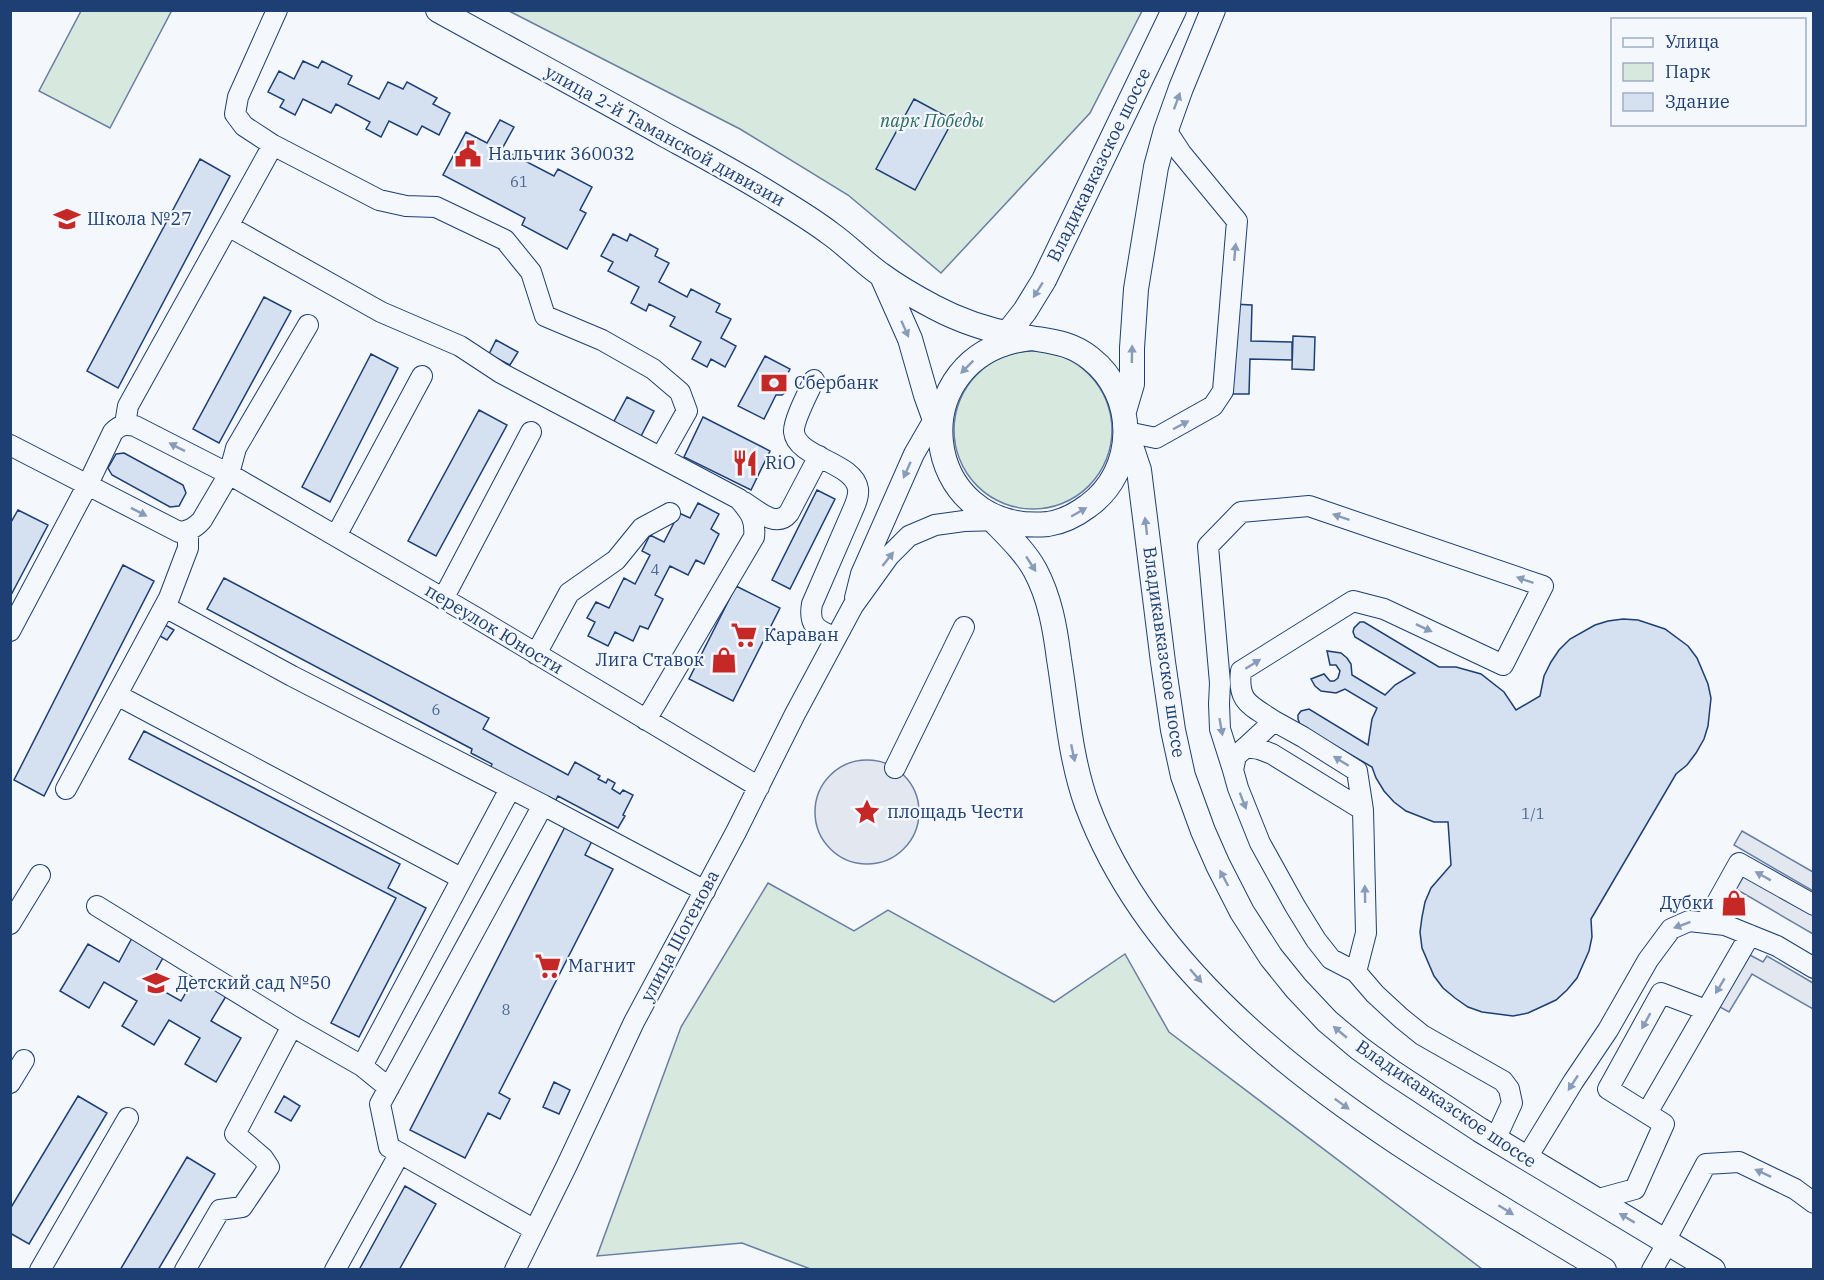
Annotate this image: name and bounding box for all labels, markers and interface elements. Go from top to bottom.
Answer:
legend [1611,18,1806,126]
text: Улица [1665,30,1720,53]
street label: улица 2-й Таманской дивизии [541,60,789,211]
text: Парк [1665,60,1711,83]
street label: Владикавказское шоссе [1042,64,1156,266]
text: Здание [1665,90,1730,113]
one-way arrow [1172,91,1182,109]
park label: парк Победы [880,109,984,132]
public building icon: Нальчик 360032 [453,139,483,169]
place label: Нальчик 360032 [488,142,635,165]
house number: 61 [510,172,528,191]
school or university icon: Школа №27 [52,204,82,234]
place label: Школа №27 [87,207,192,230]
one-way arrow [1230,242,1240,261]
one-way arrow [1033,282,1044,298]
one-way arrow [901,320,911,338]
one-way arrow [1128,344,1137,363]
one-way arrow [960,359,974,374]
bank icon: Сбербанк [759,368,789,398]
place label: Сбербанк [794,371,879,394]
one-way arrow [1173,420,1190,430]
one-way arrow [168,442,185,452]
restaurant icon: RiO [730,448,760,478]
place label: RiO [765,451,796,474]
one-way arrow [902,461,912,479]
one-way arrow [131,507,148,517]
one-way arrow [1071,507,1088,517]
one-way arrow [1332,512,1350,521]
one-way arrow [1141,516,1150,535]
street label: Владикавказское шоссе [1138,545,1191,759]
one-way arrow [881,552,893,567]
one-way arrow [1025,556,1037,572]
house number: 4 [650,560,660,579]
one-way arrow [1516,575,1534,585]
street label: переулок Юности [421,578,568,679]
supermarket icon: Караван [729,620,759,650]
place label: Караван [764,623,839,646]
one-way arrow [1415,624,1432,633]
shop icon: Лига Ставок [709,645,739,675]
place label: Лига Ставок [595,648,705,671]
one-way arrow [1245,659,1261,670]
house number: 6 [431,700,441,719]
one-way arrow [1217,718,1226,737]
one-way arrow [1069,744,1078,763]
one-way arrow [1333,755,1349,766]
one-way arrow [1238,793,1248,811]
place icon: площадь Чести [852,797,882,827]
place label: площадь Чести [887,800,1024,823]
house number: 1/1 [1521,804,1545,823]
street label: улица Шогенова [635,866,724,1006]
one-way arrow [1219,869,1229,886]
one-way arrow [1754,871,1771,881]
one-way arrow [1361,885,1370,904]
shop icon: Дубки [1719,888,1749,918]
place label: Дубки [1660,891,1714,914]
one-way arrow [1673,920,1691,930]
supermarket icon: Магнит [533,951,563,981]
place label: Магнит [568,954,635,977]
school or university icon: Детский сад №50 [141,968,171,998]
one-way arrow [1189,968,1202,983]
place label: Детский сад №50 [176,971,331,994]
one-way arrow [1715,978,1726,994]
house number: 8 [501,1000,511,1019]
one-way arrow [1641,1013,1651,1030]
one-way arrow [1332,1026,1348,1039]
street label: Владикавказское шоссе [1352,1035,1541,1173]
one-way arrow [1568,1075,1579,1091]
one-way arrow [1334,1098,1350,1110]
one-way arrow [1755,1169,1772,1178]
one-way arrow [1498,1205,1514,1216]
one-way arrow [1619,1213,1635,1224]

